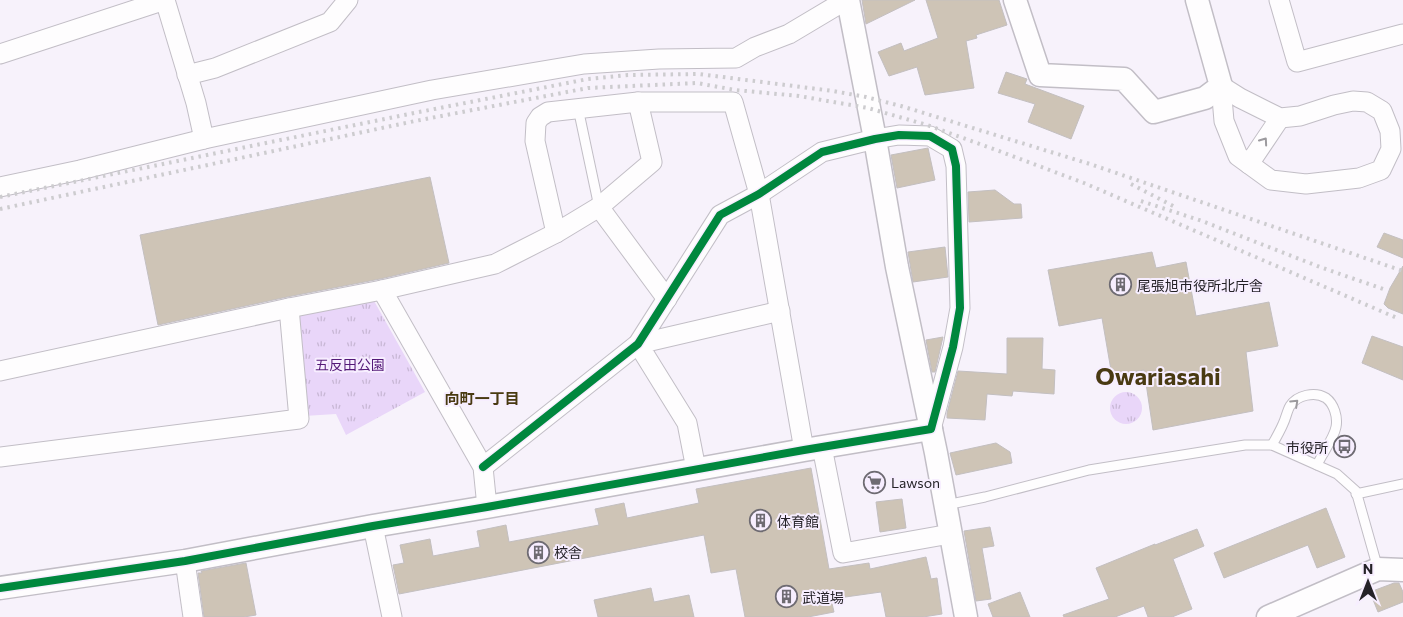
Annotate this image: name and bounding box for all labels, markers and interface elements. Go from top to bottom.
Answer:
one-way arrow [1258,137,1267,147]
building icon: 尾張旭市役所北庁舎 [1109,273,1133,297]
place label: 尾張旭市役所北庁舎 [1137,277,1263,294]
park label: 五反田公園 [315,356,385,373]
district label: Owariasahi [1095,361,1221,390]
district label: 向町一丁目 [444,389,520,407]
one-way arrow [1289,400,1298,409]
bus stop icon: 市役所 [1332,435,1356,459]
place label: 市役所 [1286,439,1328,456]
supermarket icon: Lawson [863,470,887,494]
place label: Lawson [891,474,940,491]
building icon: 体育館 [749,509,773,533]
place label: 体育館 [777,513,819,530]
building icon: 校舎 [526,540,550,564]
place label: 校舎 [554,544,582,561]
north arrow [1343,557,1393,607]
text: N [1363,560,1373,577]
building icon: 武道場 [774,585,798,609]
place label: 武道場 [802,589,844,606]

